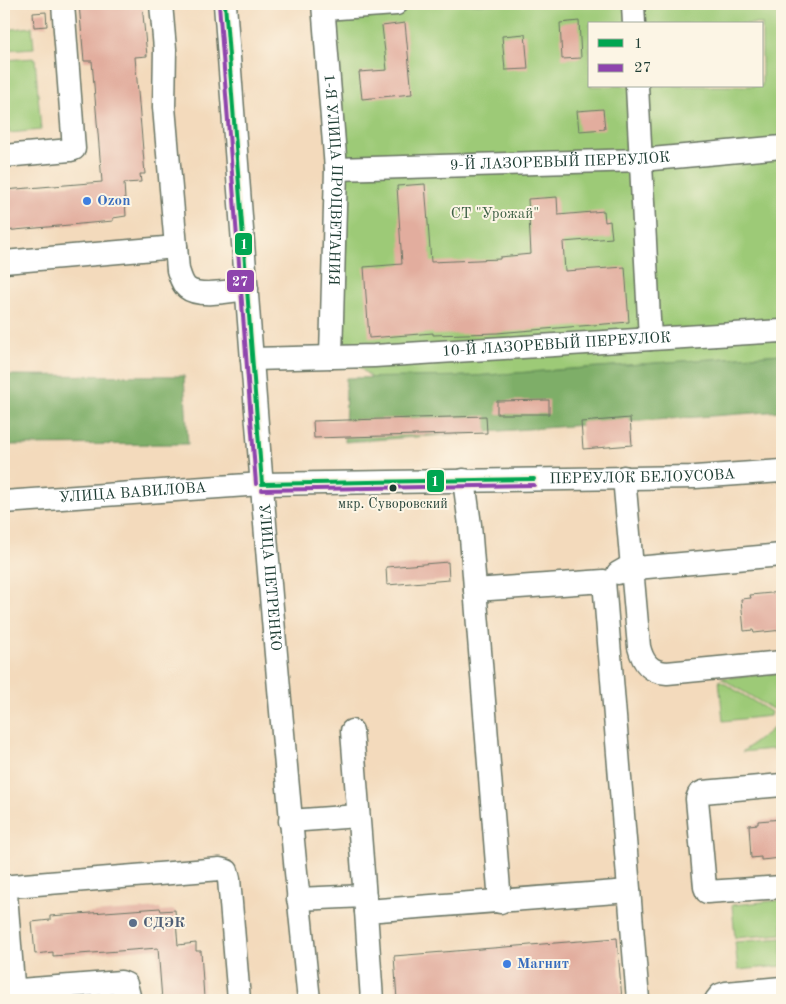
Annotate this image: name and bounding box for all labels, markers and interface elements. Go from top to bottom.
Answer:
legend [588,22,764,88]
text: 1 [634,37,643,52]
text: 27 [634,61,651,76]
street label: 1-Я УЛИЦА ПРОЦВЕТАНИЯ [321,73,344,286]
street label: 9-Й ЛАЗОРЕВЫЙ ПЕРЕУЛОК [450,150,671,173]
place label: Ozon [97,194,130,209]
marker: Ozon [81,195,93,207]
park label: СТ "Урожай" [451,207,539,222]
line badge: 1 [234,232,253,256]
text: 1 [240,238,248,252]
line badge: 27 [226,269,255,293]
text: 27 [232,275,248,289]
street label: 10-Й ЛАЗОРЕВЫЙ ПЕРЕУЛОК [442,330,671,359]
street label: ПЕРЕУЛОК БЕЛОУСОВА [549,467,736,487]
line badge: 1 [426,469,445,493]
text: 1 [431,475,439,489]
street label: УЛИЦА ВАВИЛОВА [58,480,207,506]
marker: мкр. Суворовский [388,483,398,493]
place label: мкр. Суворовский [338,497,448,511]
street label: УЛИЦА ПЕТРЕНКО [256,503,283,652]
place label: СДЭК [143,916,185,931]
marker: СДЭК [127,917,139,929]
place label: Магнит [517,957,569,972]
marker: Магнит [501,958,513,970]

